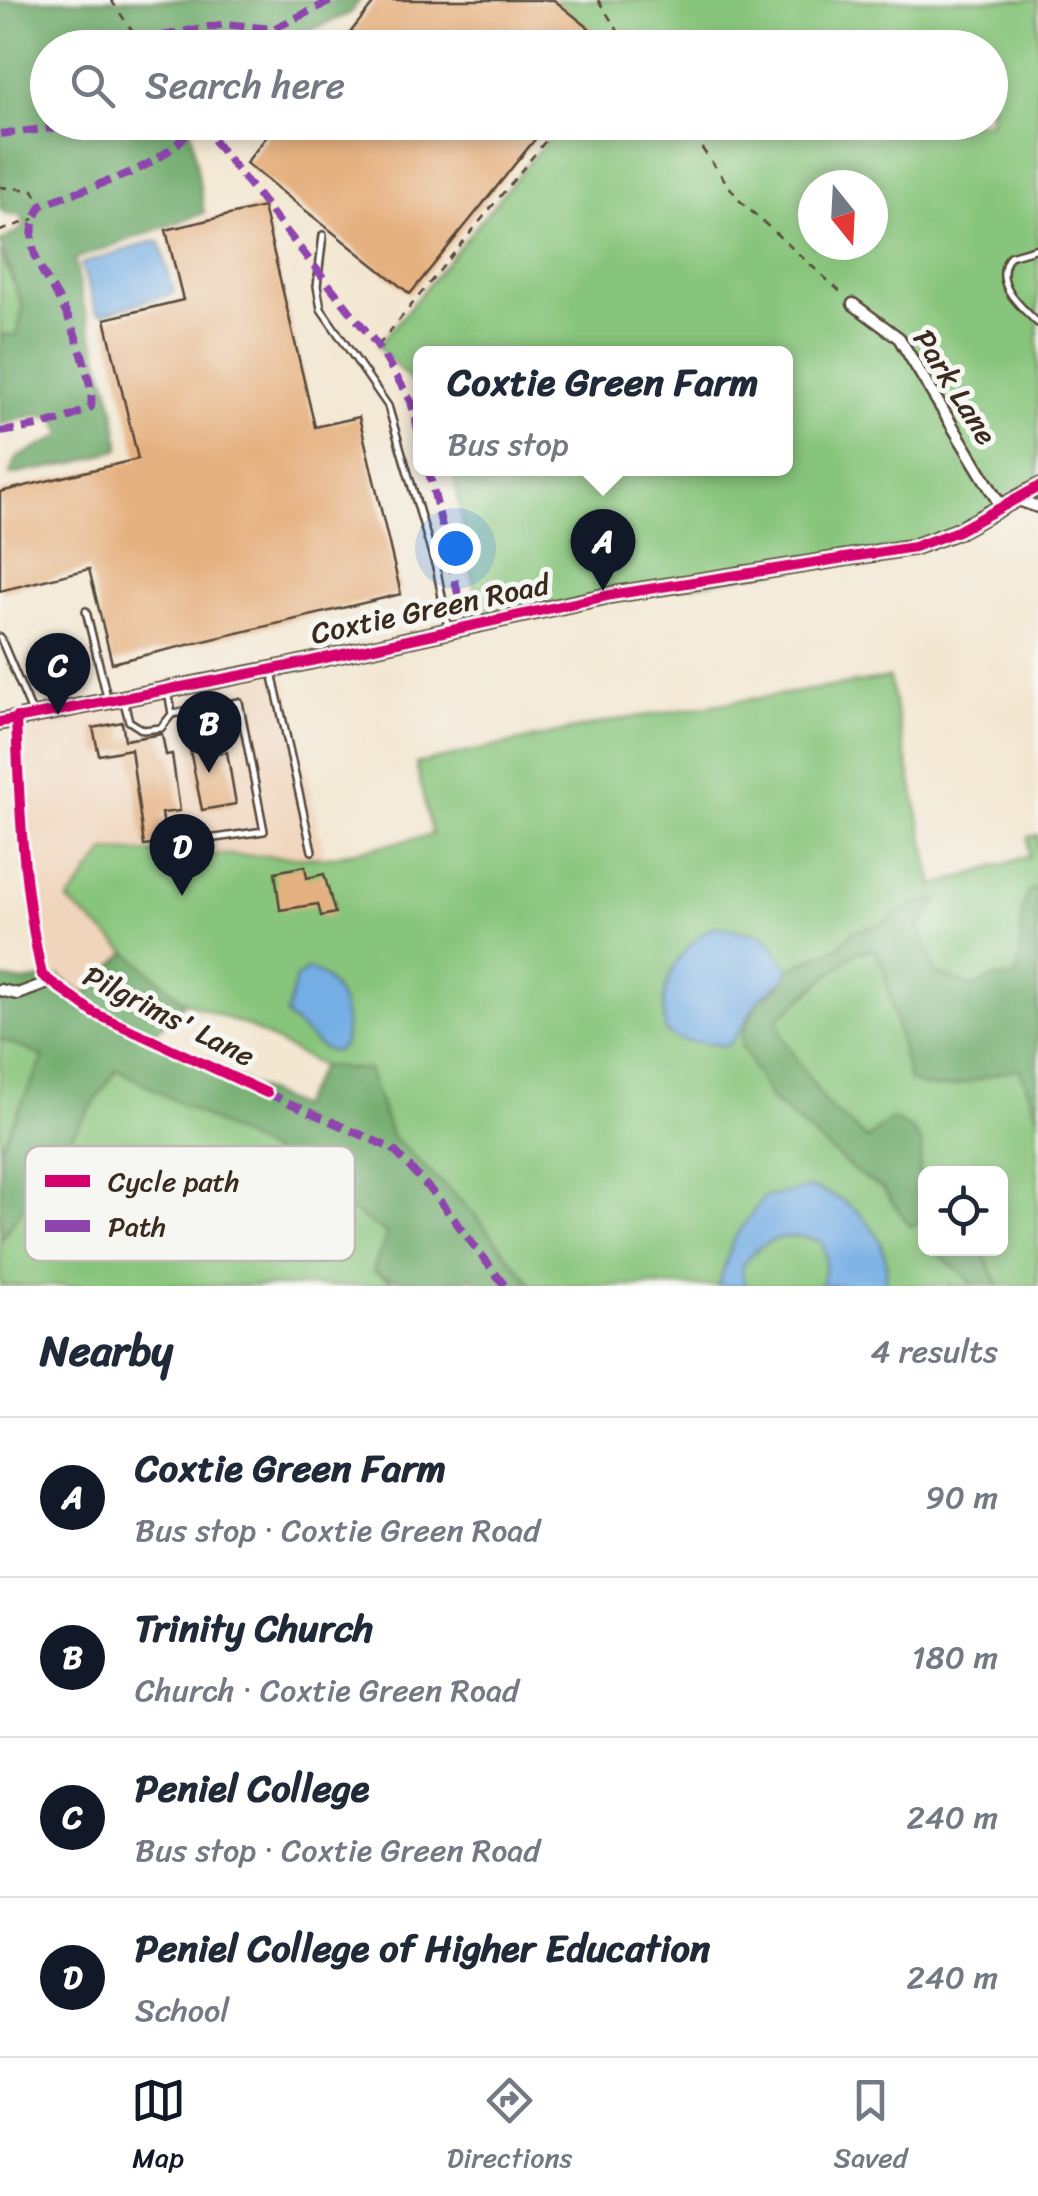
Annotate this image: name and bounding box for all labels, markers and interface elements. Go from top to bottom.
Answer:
search box [30,30,1008,140]
text: Search here [145,52,345,119]
icon: search [65,58,120,113]
north arrow [798,170,888,260]
street label: Park Lane [898,318,1012,456]
popup [413,346,793,476]
text: Coxtie Green Farm [448,349,758,416]
text: Bus stop [448,416,569,473]
pin: A [570,508,636,591]
your location [430,523,481,574]
street label: Coxtie Green Road [306,557,556,661]
pin: C [26,632,90,715]
pin: B [176,690,242,773]
pin: D [150,814,214,896]
street label: Pilgrims' Lane [73,949,265,1083]
legend [25,1146,355,1261]
text: Cycle path [108,1157,239,1206]
map controls [918,1166,1008,1256]
button: locate [918,1166,1008,1256]
text: Path [108,1202,166,1251]
text: Nearby [40,1314,173,1388]
text: 4 results [870,1323,998,1380]
text: Coxtie Green Farm [135,1435,446,1502]
text: A [62,1469,83,1526]
text: 90 m [925,1469,998,1526]
text: Bus stop · Coxtie Green Road [135,1502,540,1559]
text: Trinity Church [135,1595,373,1662]
text: B [62,1629,83,1686]
text: 180 m [912,1629,998,1686]
text: Church · Coxtie Green Road [135,1662,519,1719]
text: Peniel College [135,1755,369,1822]
text: C [63,1789,82,1846]
text: 240 m [906,1789,998,1846]
text: Bus stop · Coxtie Green Road [135,1822,540,1879]
text: Peniel College of Higher Education [135,1915,710,1982]
text: D [63,1949,82,2006]
text: 240 m [906,1949,998,2006]
text: School [135,1982,229,2039]
tab: Map [131,2073,186,2182]
tab: Directions [447,2073,572,2182]
tab: Saved [834,2073,907,2182]

